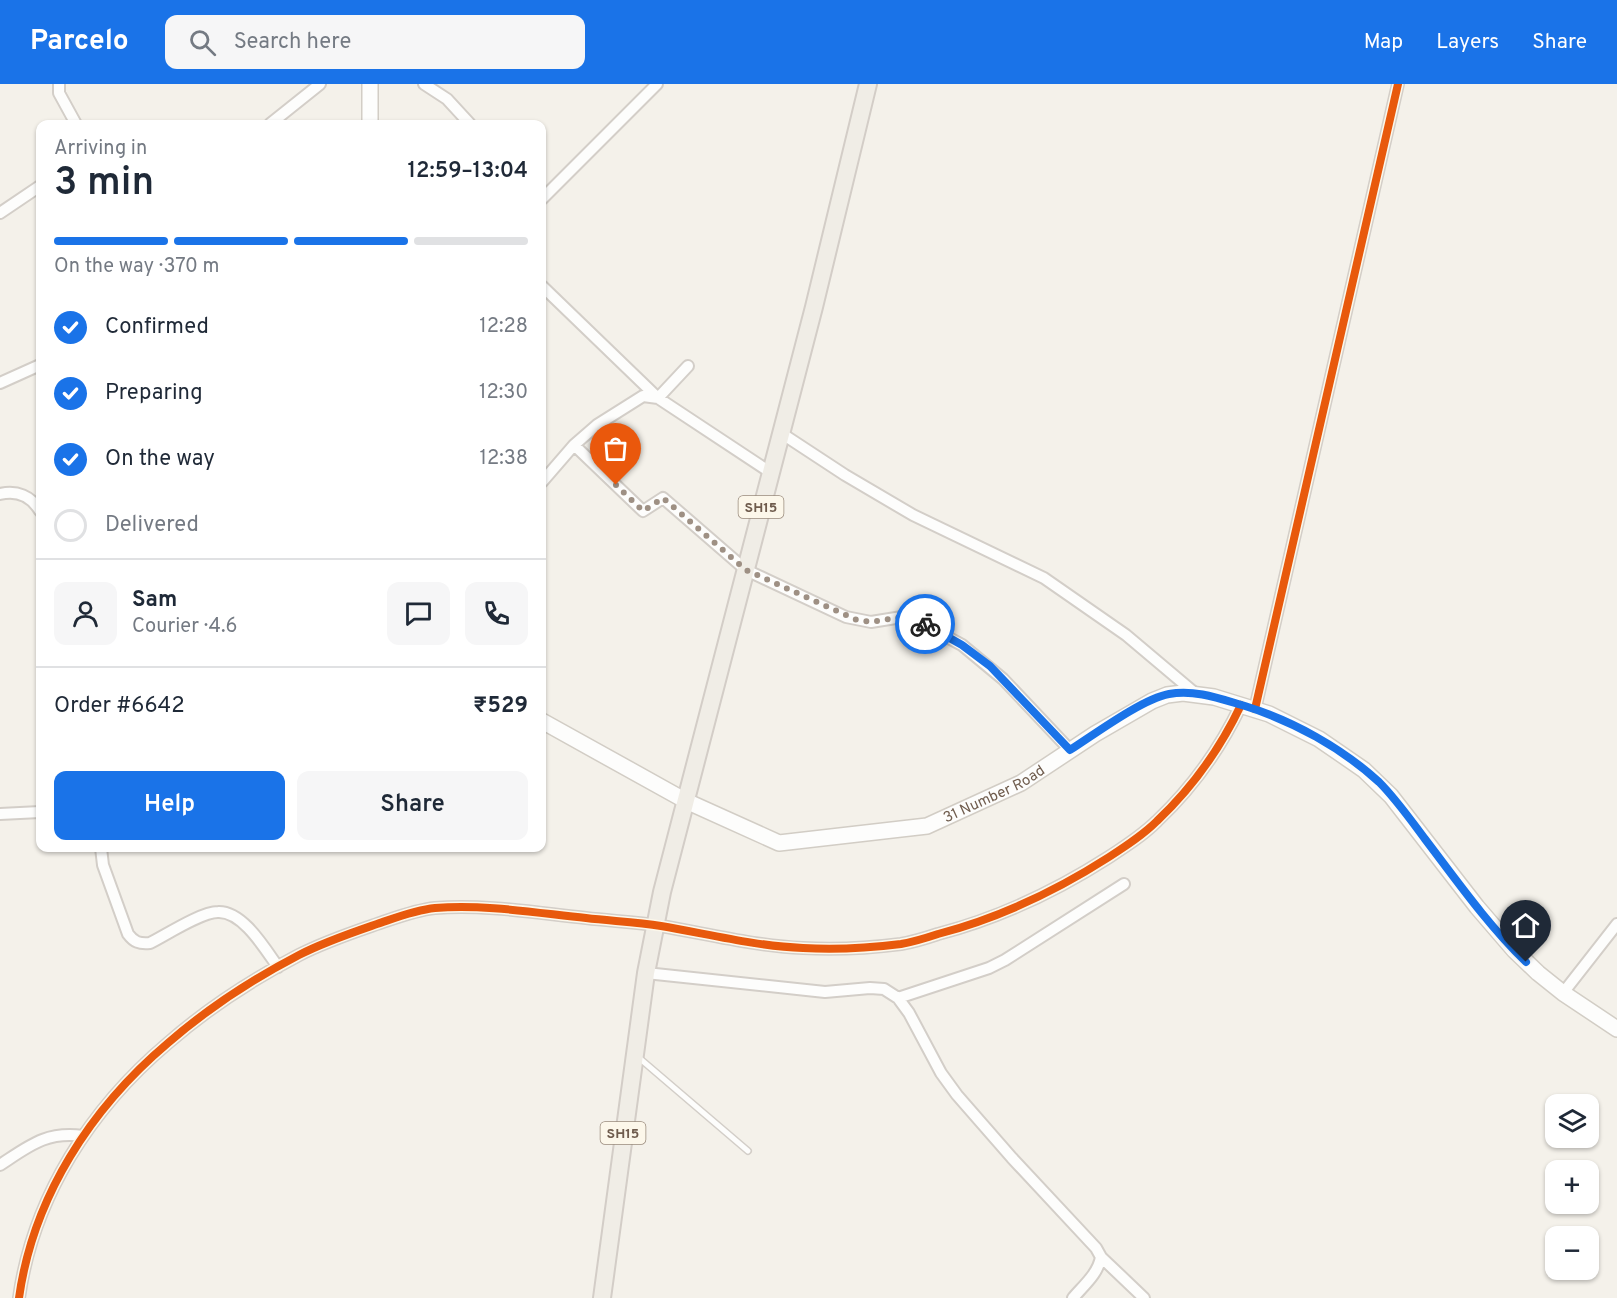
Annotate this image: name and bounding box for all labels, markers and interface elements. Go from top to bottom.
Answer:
search box [165,15,585,69]
text: Parcelo [30,24,129,60]
icon: search [186,26,219,59]
text: Search here [234,29,351,56]
text: Map [1364,29,1403,56]
text: Layers [1436,29,1499,56]
text: Share [1532,29,1587,56]
text: Arriving in [54,136,147,162]
text: 12:59–13:04 [407,158,528,185]
text: 3 min [54,160,154,209]
text: On the way · 370 m [54,254,220,280]
icon: check [54,311,87,344]
text: Confirmed [105,314,209,341]
text: 12:28 [479,314,528,340]
icon: check [54,377,87,410]
text: Preparing [105,380,203,407]
text: 12:30 [479,380,528,406]
pin [590,423,641,485]
icon: bag [599,432,632,465]
icon: check [54,443,87,476]
text: On the way [105,446,215,473]
text: 12:38 [480,446,528,472]
road number: SH15 [738,496,783,518]
text: Delivered [105,512,199,539]
button: person [54,582,117,645]
button: chat [387,582,450,645]
button: phone [465,582,528,645]
text: Sam [132,587,177,614]
courier [895,594,955,654]
icon: bike [909,608,942,641]
text: Courier · 4.6 [132,614,237,640]
text: Order #6642 [54,693,185,720]
text: ₹529 [473,693,528,720]
street label: 31 Number Road [941,762,1049,828]
button: Help [54,771,285,840]
button: Share [297,771,528,840]
pin [1500,900,1551,962]
icon: home [1509,909,1542,942]
map controls [1545,1094,1599,1280]
button: layers [1545,1094,1599,1148]
road number: SH15 [600,1122,646,1144]
button: + [1545,1160,1599,1214]
button: − [1545,1226,1599,1280]

